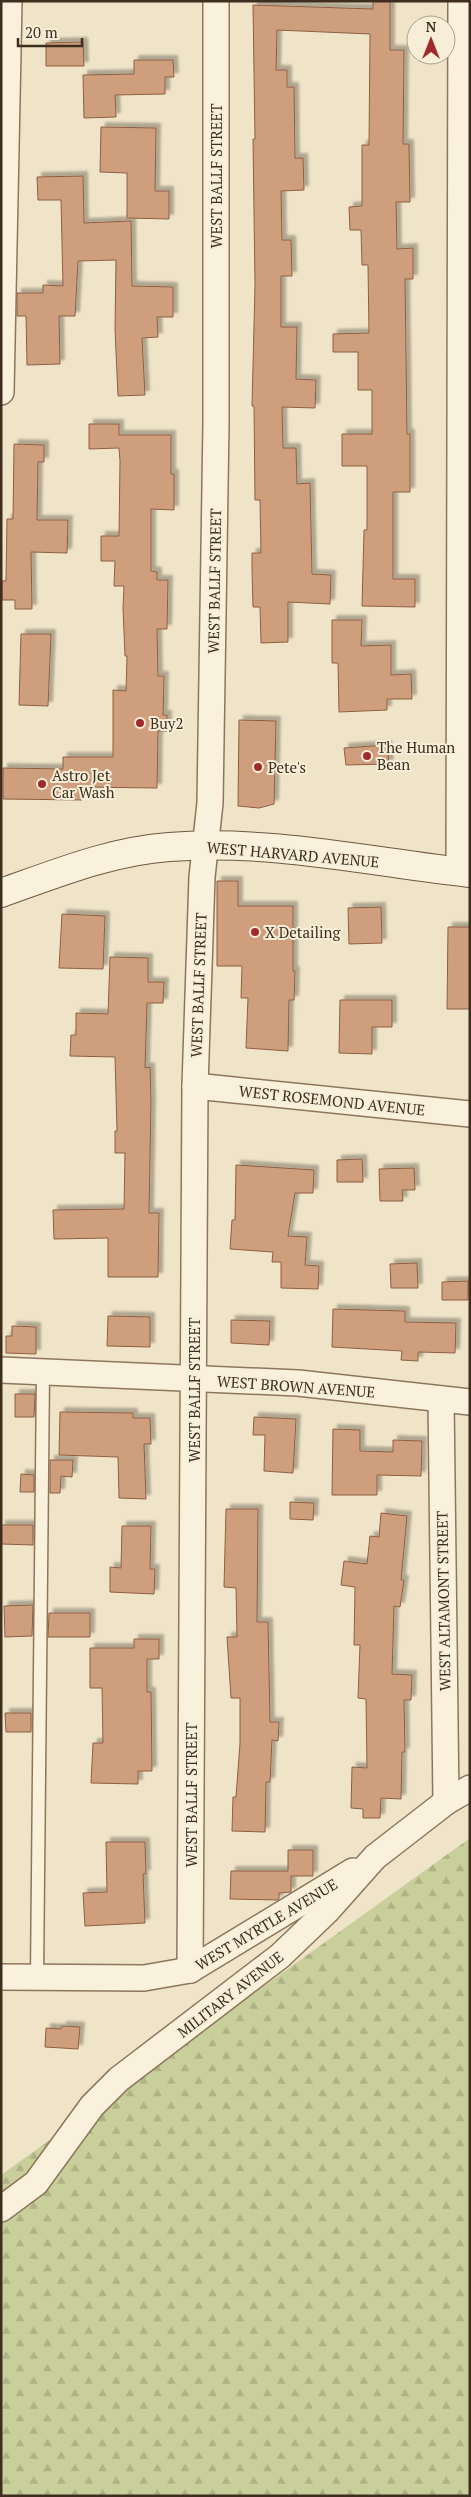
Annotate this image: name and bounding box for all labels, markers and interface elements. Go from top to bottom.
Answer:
scale bar [18,15,81,47]
north arrow [406,15,456,65]
text: N [426,17,437,36]
text: 20 m [25,22,58,42]
street label: WEST BALLF STREET [206,103,226,249]
street label: WEST BALLF STREET [203,508,225,654]
place label: Buy2 [150,713,183,733]
marker: Buy2 [134,717,146,729]
place label: The Human Bean [377,737,455,774]
marker: The Human Bean [361,750,373,762]
place label: Pete's [268,757,306,777]
marker: Pete's [252,761,264,773]
place label: Astro Jet Car Wash [52,765,115,802]
marker: Astro Jet Car Wash [36,778,48,790]
street label: WEST HARVARD AVENUE [206,836,380,872]
street label: WEST BALLF STREET [185,912,211,1058]
place label: X Detailing [265,922,341,942]
marker: X Detailing [249,926,261,938]
street label: WEST ROSEMOND AVENUE [238,1080,426,1120]
street label: WEST BALLF STREET [184,1317,204,1463]
street label: WEST BROWN AVENUE [216,1370,376,1402]
street label: WEST ALTAMONT STREET [431,1511,455,1691]
street label: WEST BALLF STREET [181,1722,201,1868]
street label: WEST MYRTLE AVENUE [191,1874,341,1974]
street label: MILITARY AVENUE [173,1946,287,2042]

